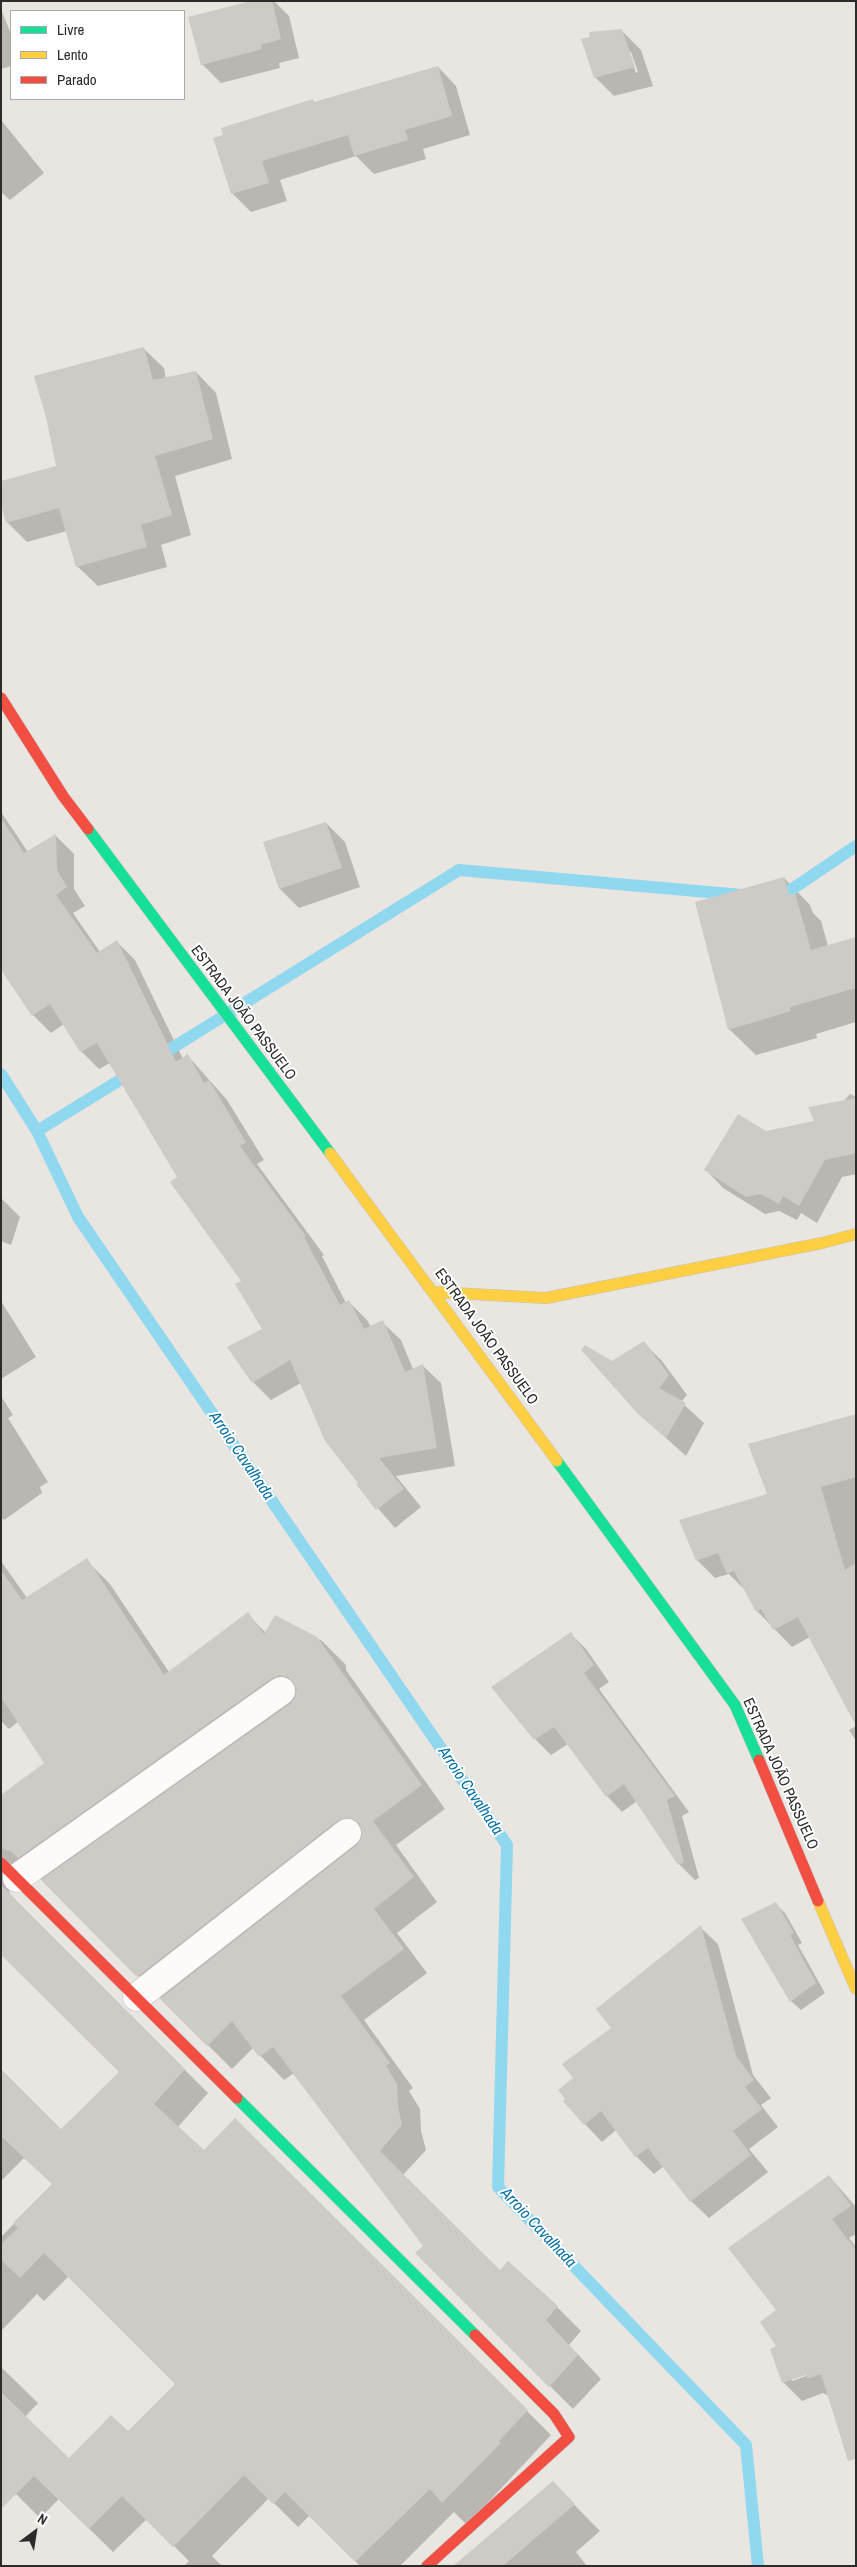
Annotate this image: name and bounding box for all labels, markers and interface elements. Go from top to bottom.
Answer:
legend [10,10,185,100]
text: Livre [57,19,84,40]
text: Lento [57,44,88,65]
text: Parado [57,69,97,90]
street label: ESTRADA JOÃO PASSUELO [187,942,299,1084]
street label: ESTRADA JOÃO PASSUELO [431,1265,541,1409]
water label: Arroio Cavalhada [204,1408,278,1504]
street label: ESTRADA JOÃO PASSUELO [738,1695,822,1853]
water label: Arroio Cavalhada [433,1743,507,1839]
water label: Arroio Cavalhada [496,2184,580,2272]
north arrow [10,2507,60,2557]
text: N [35,2509,51,2529]

